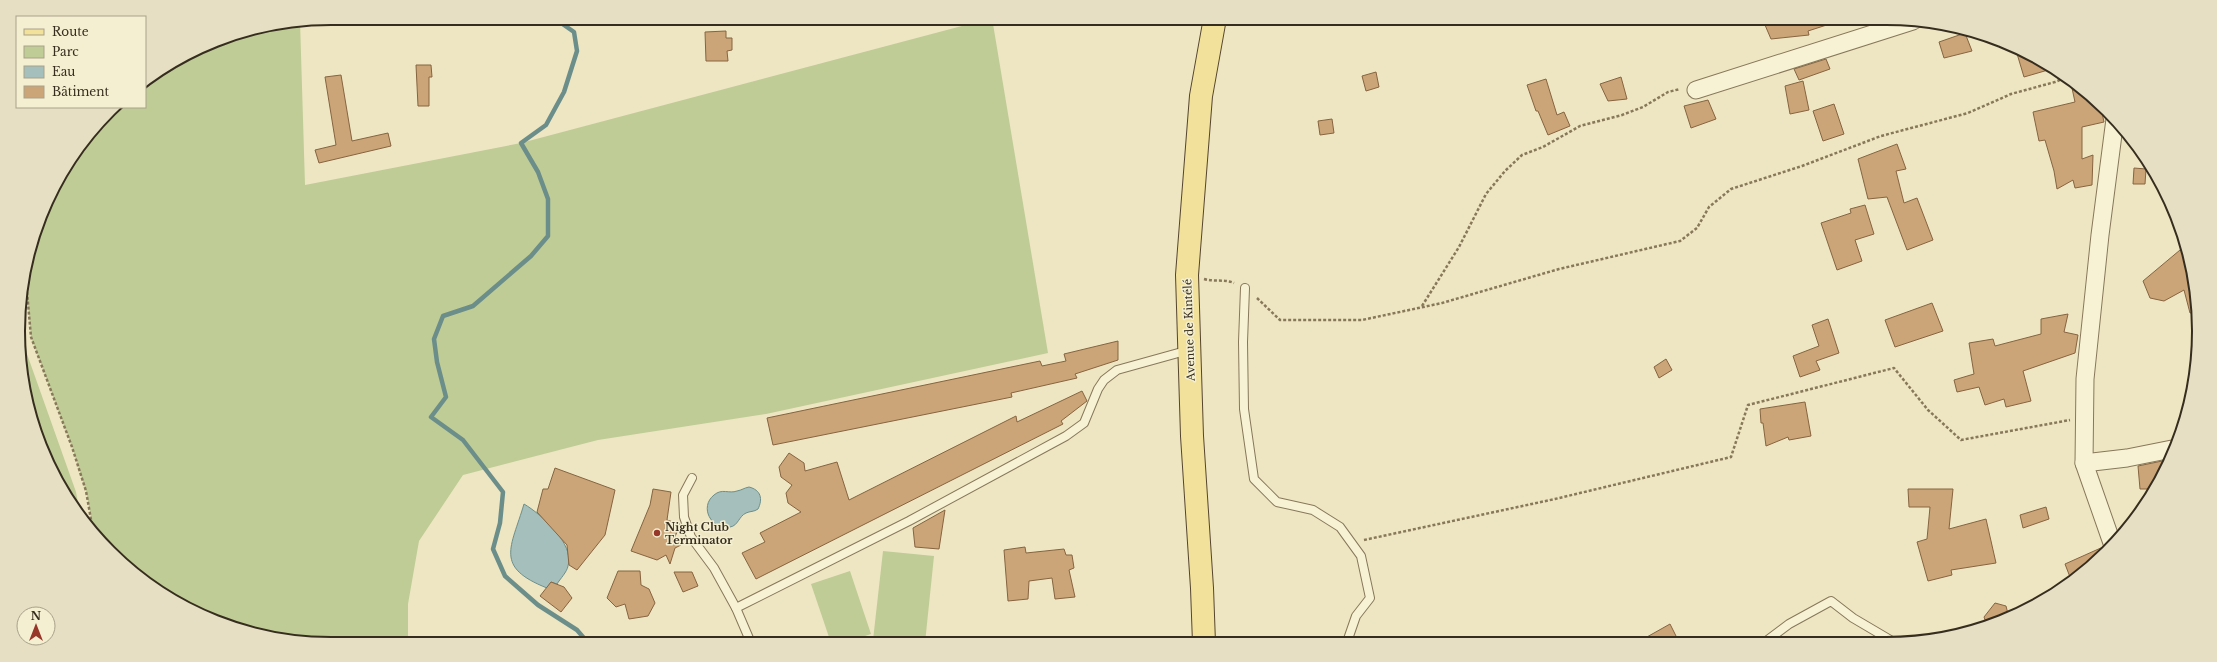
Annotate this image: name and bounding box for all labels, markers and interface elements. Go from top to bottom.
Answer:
legend [16,16,146,108]
text: Route [52,24,89,39]
text: Parc [52,44,79,59]
text: Eau [52,64,75,79]
text: Bâtiment [52,84,110,99]
street label: Avenue de Kintélé [1180,279,1198,382]
place label: Night Club Terminator [665,520,733,547]
marker: Night Club Terminator [652,528,662,538]
north arrow [16,606,56,646]
text: N [31,609,42,623]

